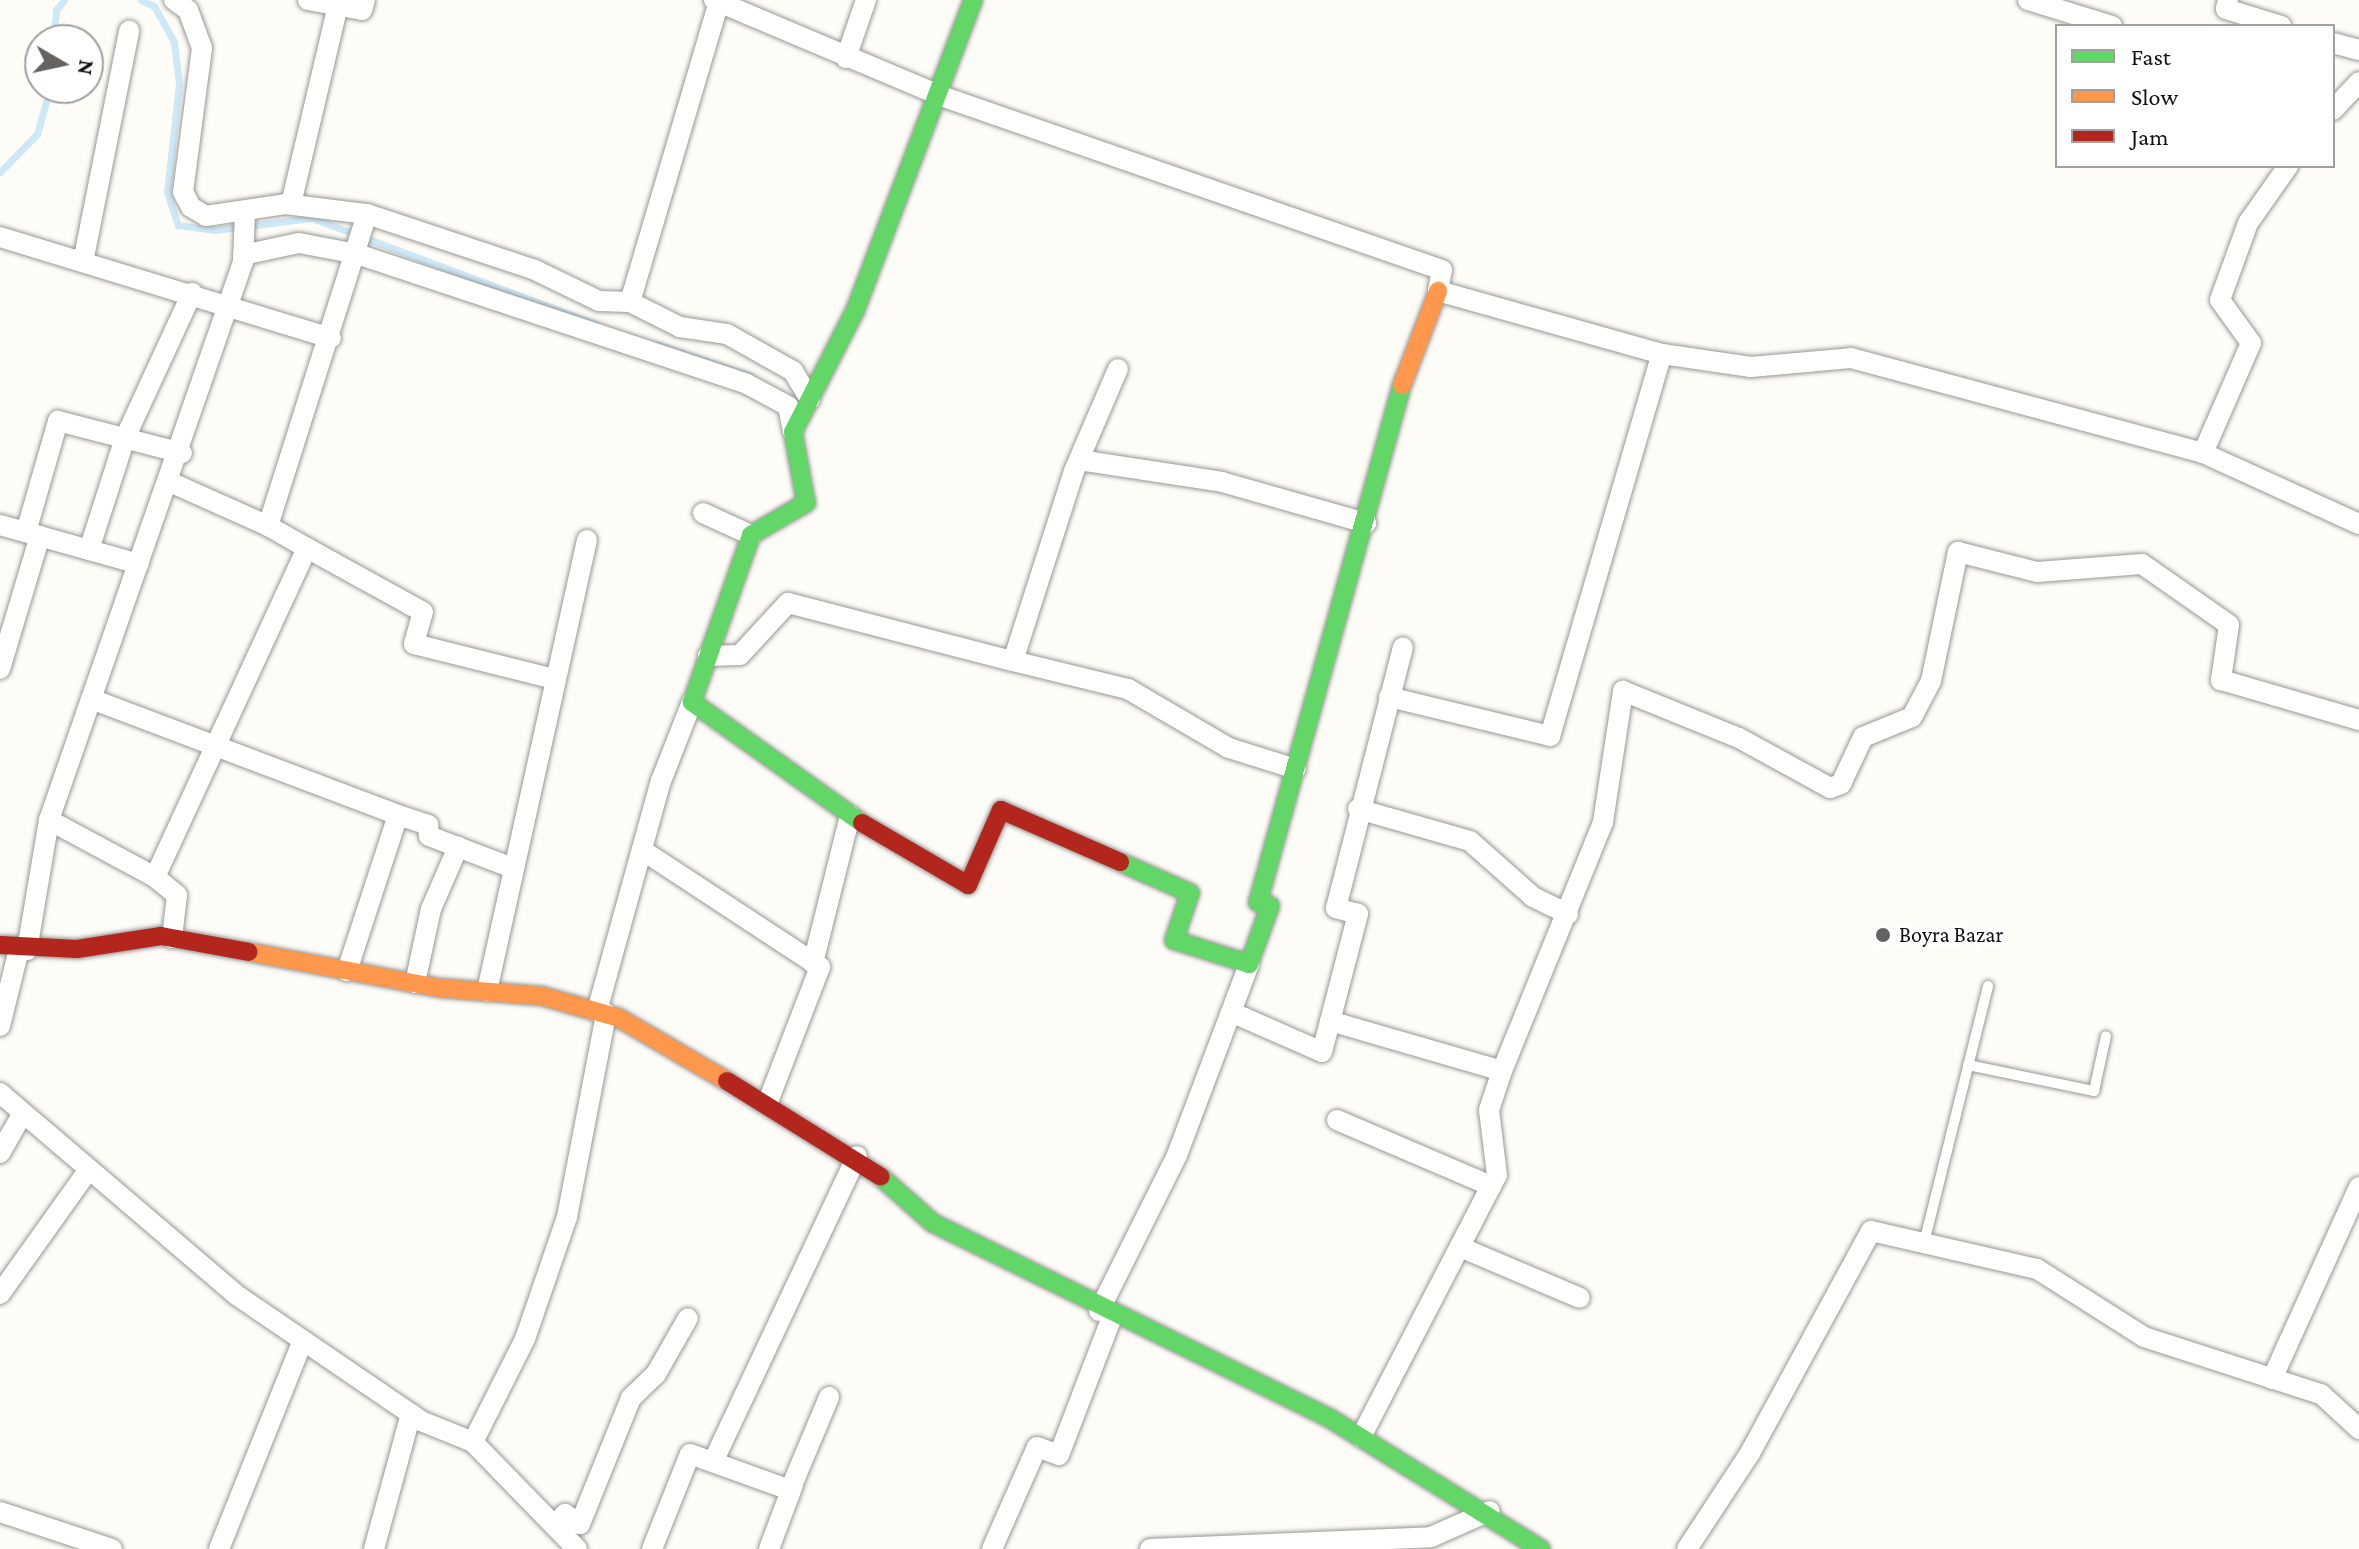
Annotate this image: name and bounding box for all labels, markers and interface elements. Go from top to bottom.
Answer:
north arrow [24,24,104,104]
legend [2055,24,2335,168]
text: Fast [2131,43,2171,70]
text: N [73,58,100,77]
text: Slow [2131,83,2178,110]
text: Jam [2131,123,2169,150]
place label: Boyra Bazar [1899,922,2003,948]
marker: Boyra Bazar [1874,926,1892,944]

